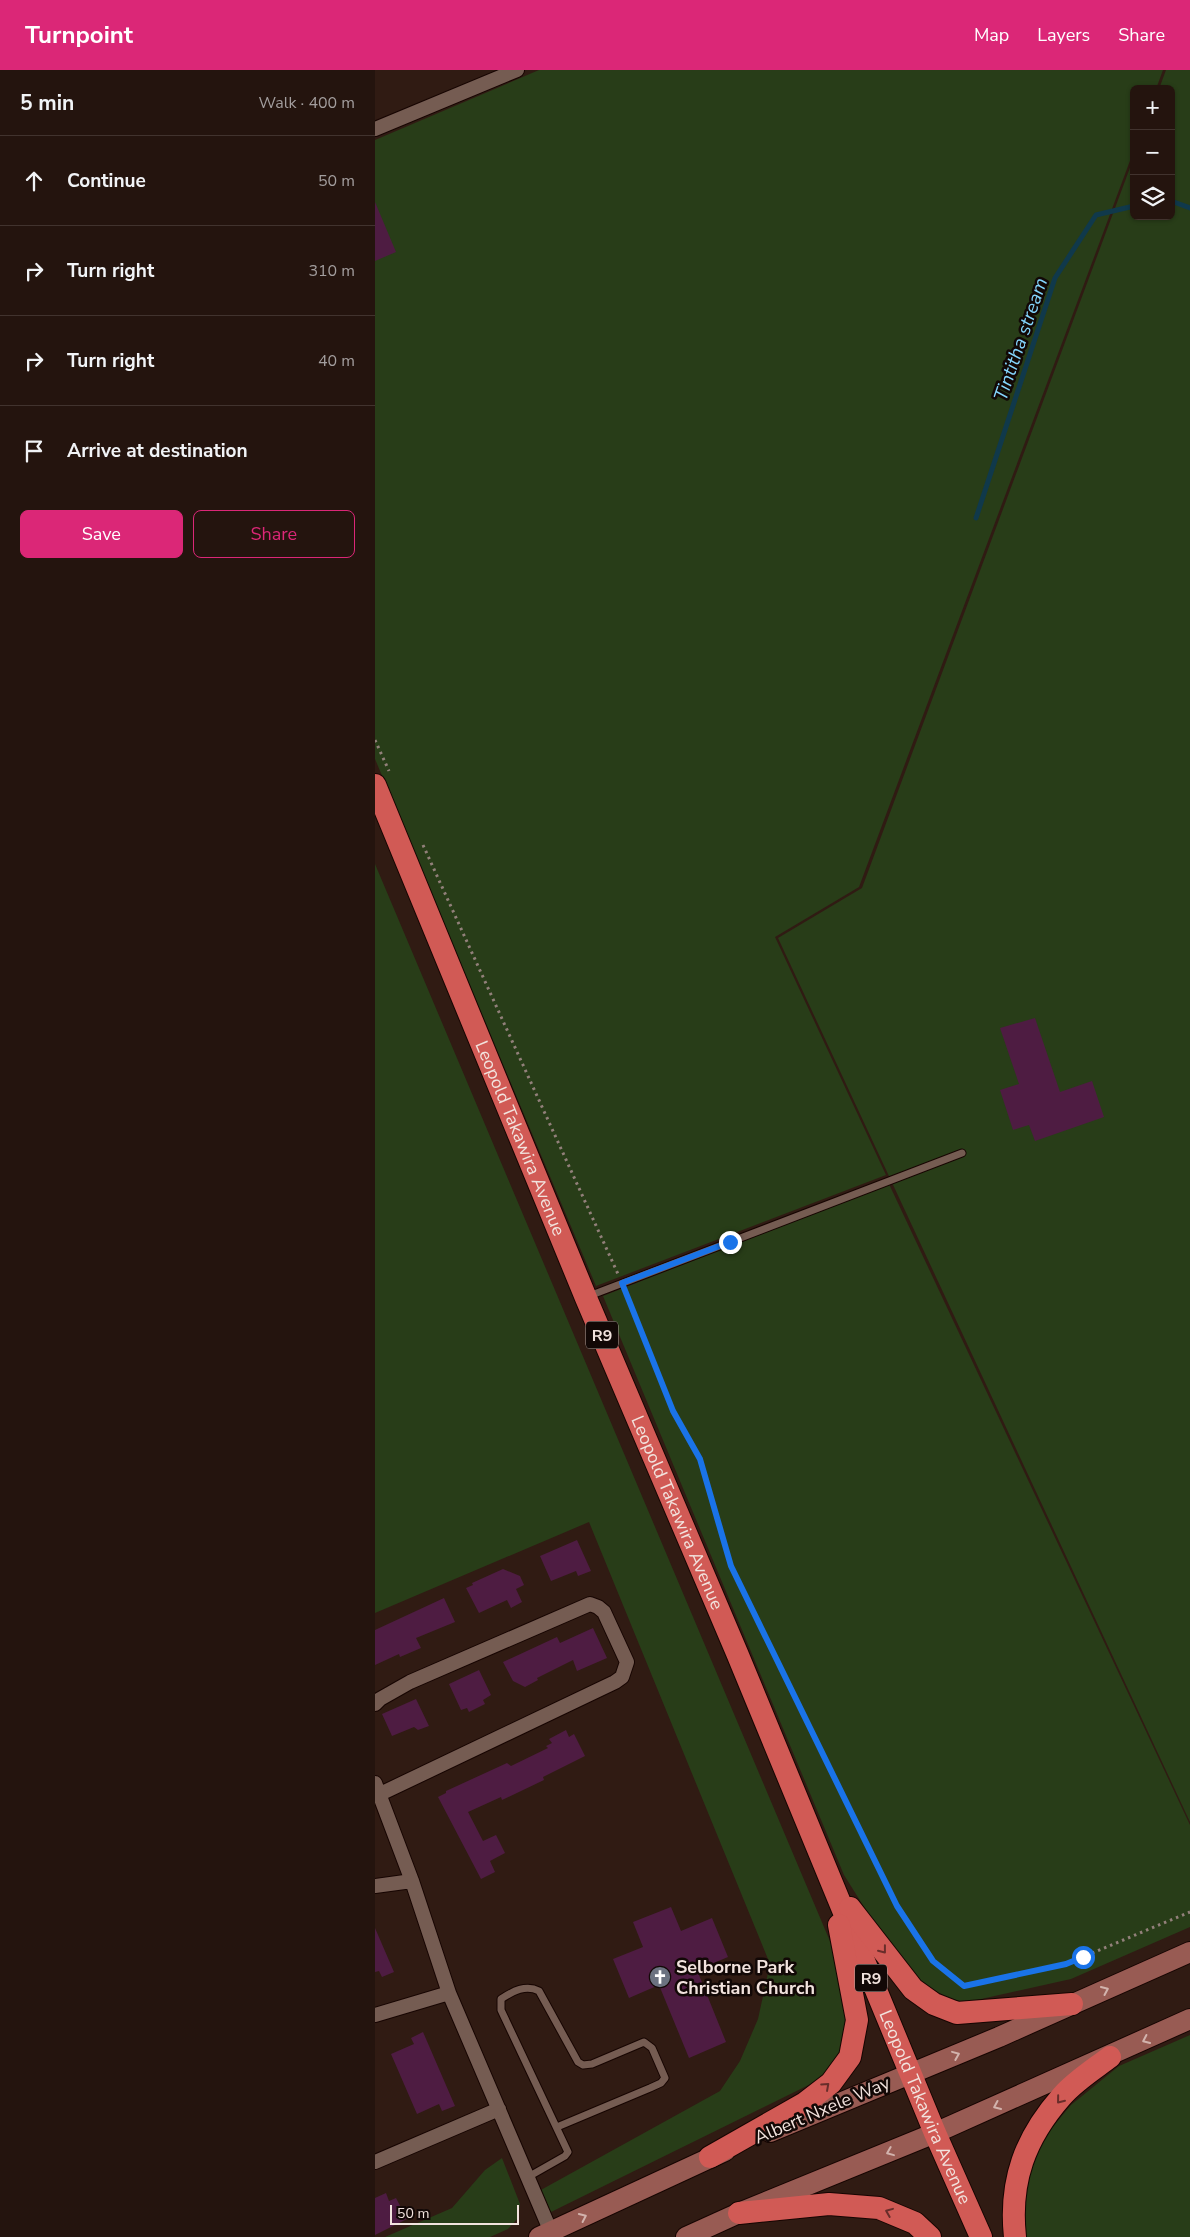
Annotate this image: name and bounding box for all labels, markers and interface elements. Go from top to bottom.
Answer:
text: Turnpoint [25,19,133,51]
text: Map [974,23,1009,47]
text: Layers [1037,23,1090,47]
text: Share [1118,23,1165,47]
map controls [1130,85,1175,220]
button: + [1130,85,1175,130]
text: 5 min [20,89,74,117]
text: Walk · 400 m [259,92,355,114]
button: − [1130,130,1175,175]
icon: ahead [20,167,48,195]
text: Continue [67,168,146,194]
text: 50 m [318,170,355,192]
button: layers [1130,175,1175,220]
icon: right [20,257,48,285]
text: Turn right [67,258,154,284]
text: 310 m [308,260,355,282]
water label: Tintitha stream [988,274,1054,405]
icon: right [20,347,48,375]
text: Turn right [67,348,154,374]
text: 40 m [318,350,355,372]
icon: arrive [20,437,48,465]
text: Arrive at destination [67,438,248,464]
button: Save [20,510,183,558]
button: Share [193,510,355,558]
street label: Leopold Takawira Avenue [470,1037,571,1239]
route end [719,1231,742,1254]
road number: R9 [586,1322,618,1348]
street label: Leopold Takawira Avenue [625,1412,729,1613]
one-way arrow [877,1944,885,1953]
route start [1072,1946,1095,1969]
place label: Selborne Park Christian Church [676,1955,815,2000]
church icon: Selborne Park Christian Church [648,1965,672,1989]
road number: R9 [855,1965,887,1992]
one-way arrow [1100,1985,1109,1996]
street label: Leopold Takawira Avenue [874,2006,977,2208]
one-way arrow [1142,2033,1151,2044]
one-way arrow [951,2050,960,2061]
street label: Albert Nxele Way [750,2070,894,2149]
one-way arrow [820,2083,829,2092]
one-way arrow [1057,2094,1065,2103]
one-way arrow [993,2099,1002,2110]
one-way arrow [886,2146,894,2156]
scale bar [390,2202,519,2225]
text: 50 m [397,2204,429,2223]
one-way arrow [885,2208,894,2218]
one-way arrow [578,2213,587,2223]

